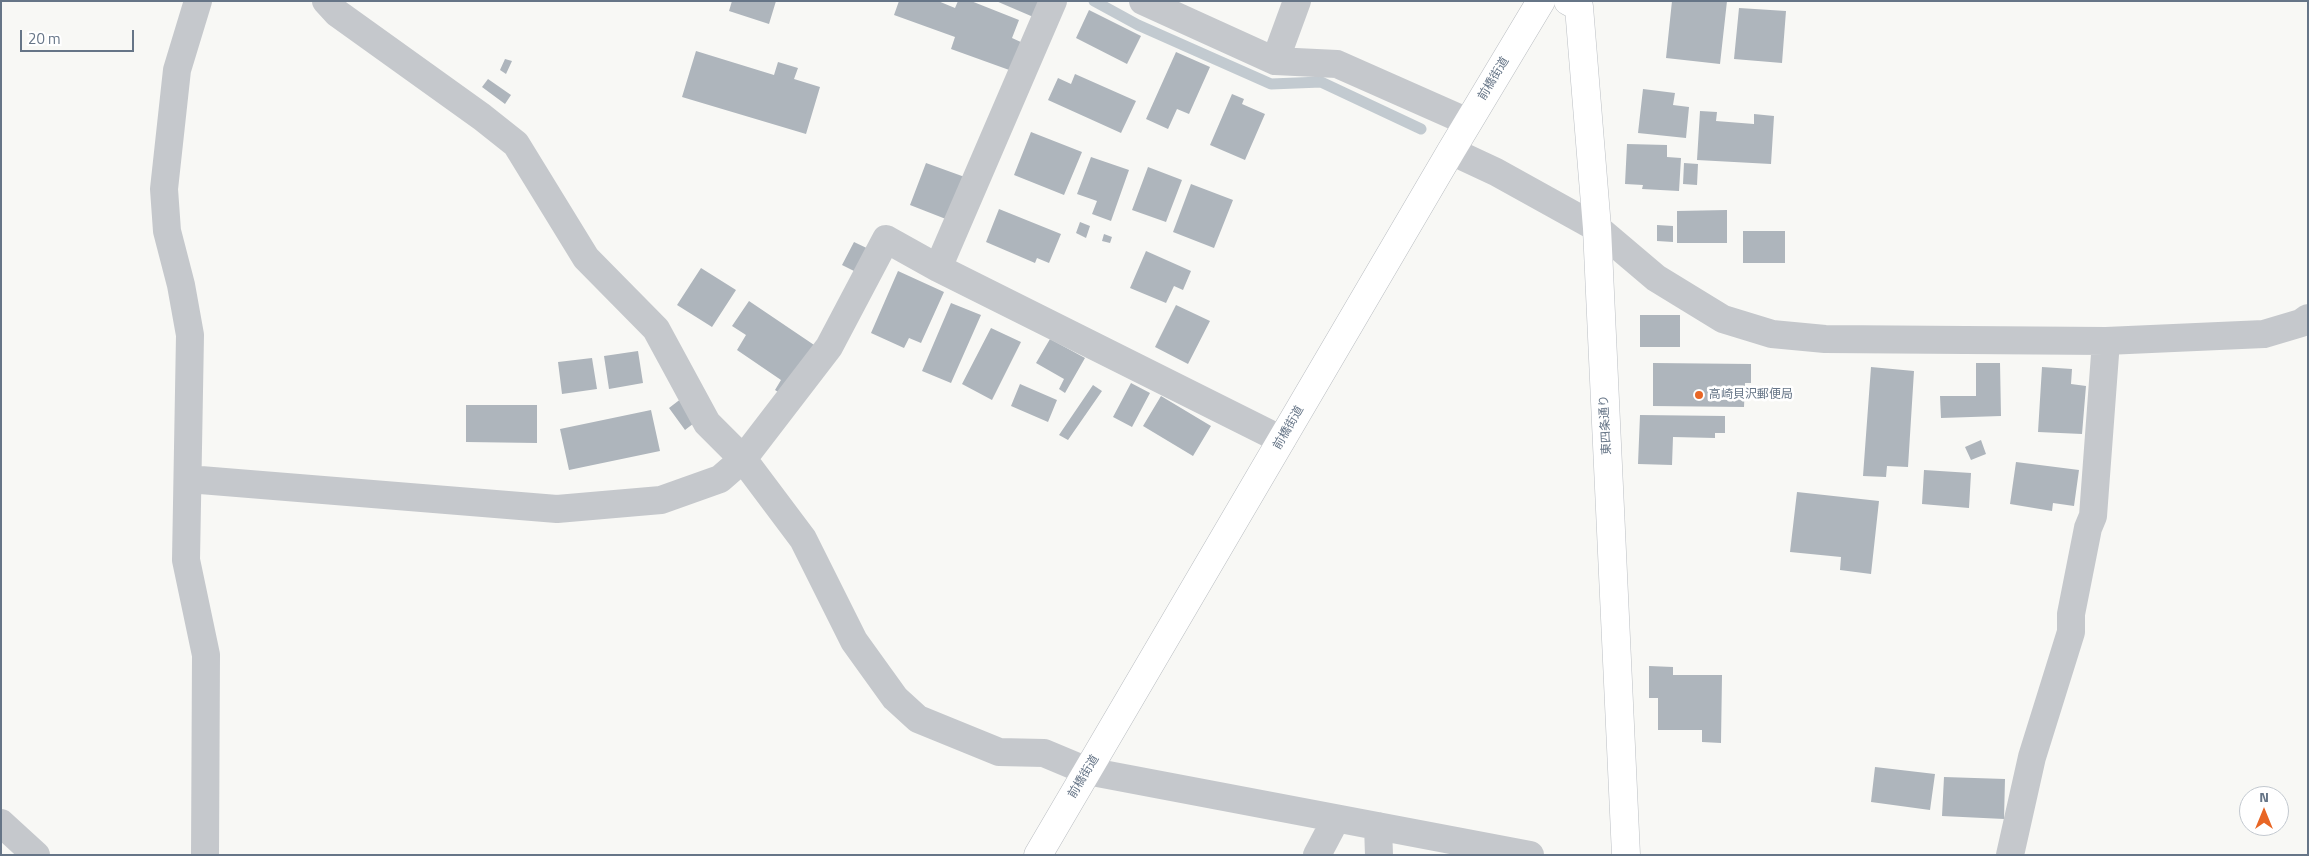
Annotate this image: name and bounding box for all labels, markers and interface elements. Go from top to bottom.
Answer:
scale bar [22,20,136,52]
text: 20 m [28,27,61,50]
street label: 前橋街道 [1475,55,1513,103]
place label: 高崎貝沢郵便局 [1709,388,1793,402]
marker: 高崎貝沢郵便局 [1693,389,1705,401]
street label: 東四条通り [1597,395,1615,455]
street label: 前橋街道 [1271,404,1307,452]
street label: 前橋街道 [1065,753,1103,801]
north arrow [2239,786,2289,836]
text: N [2259,786,2269,807]

